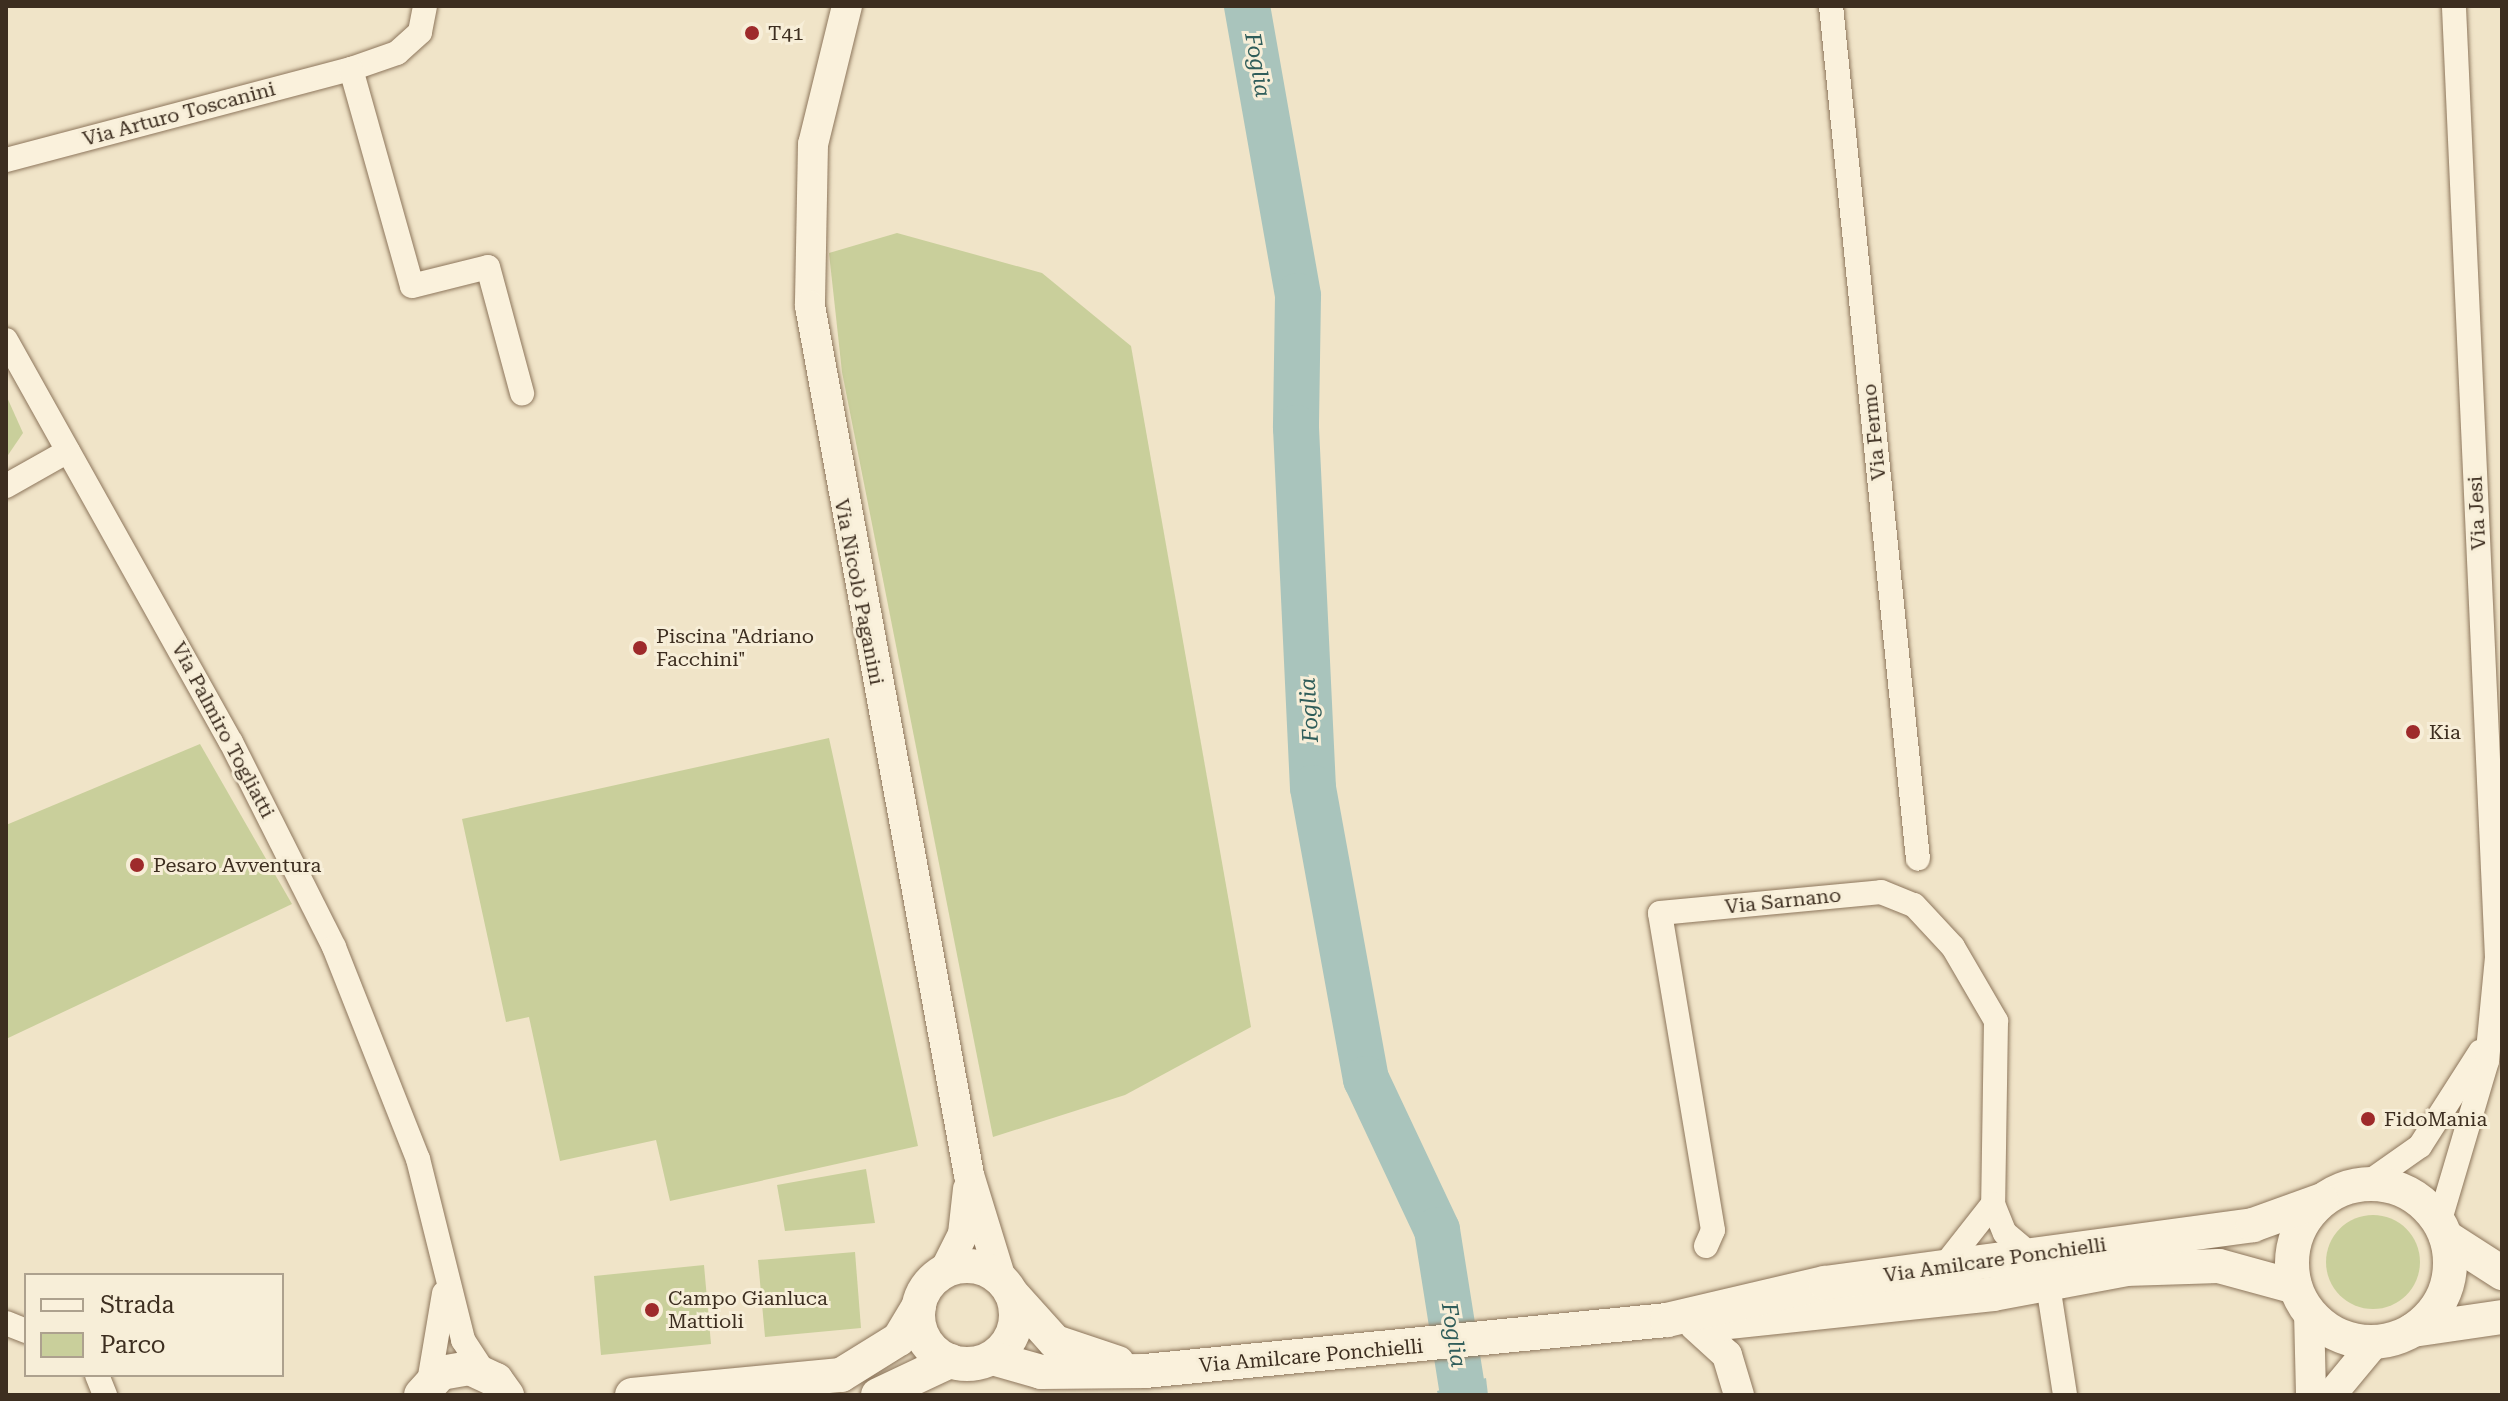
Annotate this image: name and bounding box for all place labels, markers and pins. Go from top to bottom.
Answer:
place label: T41 [768,21,804,45]
marker: T41 [743,24,761,42]
place label: Piscina "Adriano Facchini" [656,624,814,671]
marker: Piscina "Adriano Facchini" [631,639,649,657]
place label: Kia [2429,720,2461,744]
marker: Kia [2404,723,2422,741]
place label: Pesaro Avventura [153,853,321,877]
marker: Pesaro Avventura [128,856,146,874]
place label: FidoMania [2384,1107,2487,1131]
marker: FidoMania [2359,1110,2377,1128]
place label: Campo Gianluca Mattioli [668,1286,828,1333]
marker: Campo Gianluca Mattioli [643,1301,661,1319]

